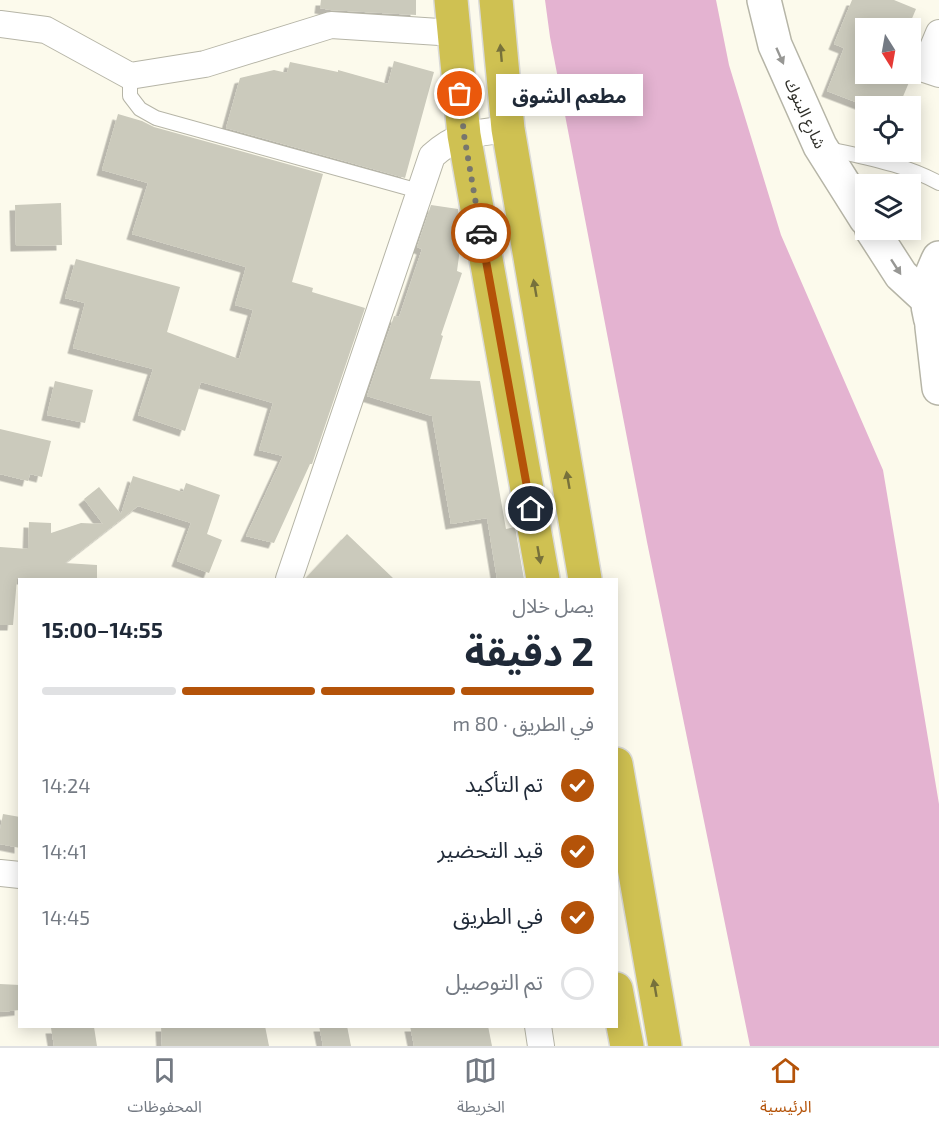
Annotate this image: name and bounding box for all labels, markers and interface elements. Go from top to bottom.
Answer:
north arrow [855,18,921,84]
map controls [855,18,921,240]
one-way arrow [496,44,506,63]
one-way arrow [775,48,785,66]
pin [434,68,485,119]
callout: مطعم الشوق [496,73,643,115]
street label: شارع البنوك [778,75,831,153]
icon: bag [443,77,476,110]
text: مطعم الشوق [512,83,627,107]
button: locate [855,96,921,162]
button: layers [855,174,921,240]
courier [451,203,511,263]
icon: car [465,217,498,250]
one-way arrow [890,259,901,275]
one-way arrow [531,278,540,297]
one-way arrow [563,470,572,489]
pin [505,483,556,534]
icon: home [514,492,547,525]
one-way arrow [535,546,544,565]
text: يصل خلال [512,593,594,617]
text: 14:55–15:00 [42,616,163,642]
text: 2 دقيقة [465,627,594,674]
text: في الطريق · 80 m [452,711,594,735]
icon: check [561,769,594,802]
text: تم التأكيد [465,770,543,796]
text: 14:24 [42,773,91,797]
icon: check [561,835,594,868]
text: قيد التحضير [437,836,543,862]
text: 14:41 [42,839,87,863]
icon: check [561,901,594,934]
text: في الطريق [453,902,543,928]
text: 14:45 [42,905,90,929]
text: تم التوصيل [445,968,543,994]
one-way arrow [650,979,659,998]
tab: المحفوظات [128,1054,202,1124]
tab: الخريطة [457,1054,505,1124]
tab: الرئيسية [760,1054,811,1124]

